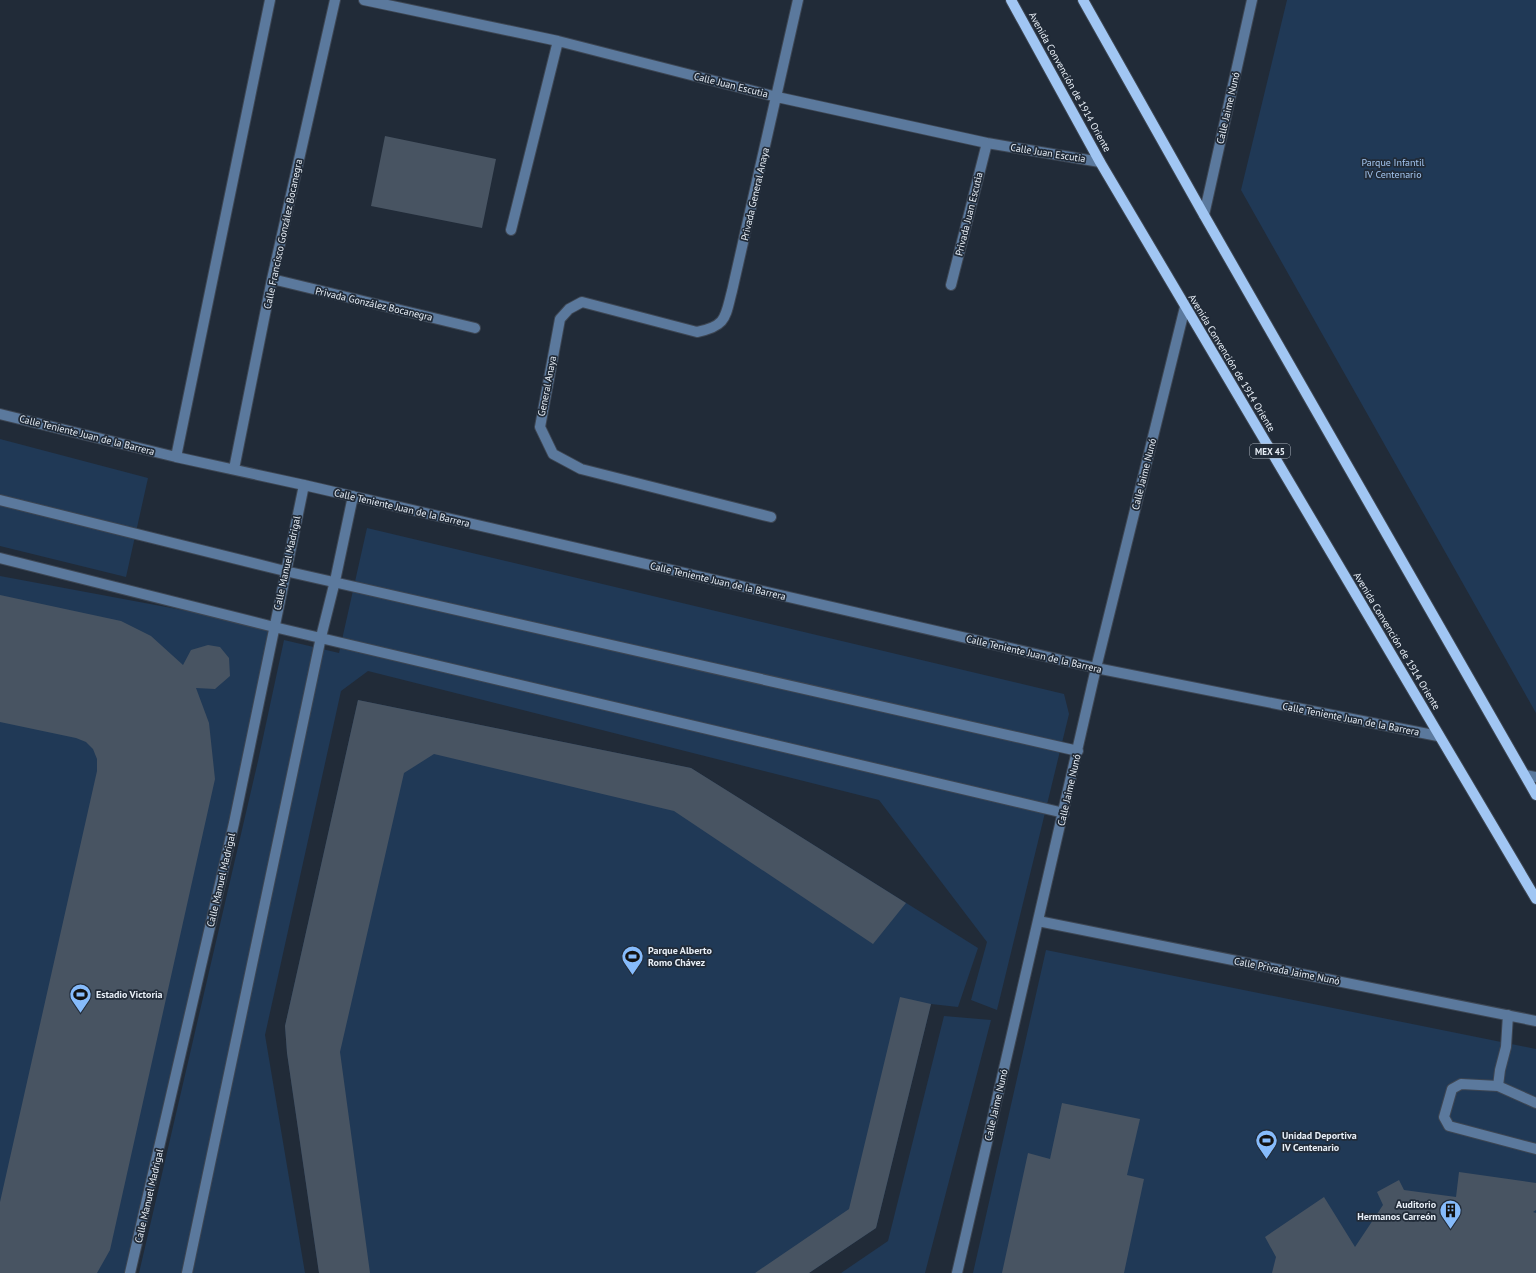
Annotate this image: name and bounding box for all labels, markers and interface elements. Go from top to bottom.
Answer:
street label: Avenida Convención de 1914 Oriente [1026,10,1114,154]
street label: Calle Juan Escutia [693,70,769,101]
street label: Calle Jaime Nunó [1213,71,1243,145]
street label: Calle Juan Escutia [1009,141,1087,165]
street label: Privada General Anaya [738,146,772,242]
park label: Parque Infantil IV Centenario [1361,156,1425,181]
street label: Calle Francisco González Bocanegra [261,158,305,310]
street label: Privada Juan Escutia [952,171,986,257]
street label: Privada González Bocanegra [314,284,434,324]
street label: Avenida Convención de 1914 Oriente [1186,292,1278,434]
street label: General Anaya [535,355,559,417]
street label: Calle Teniente Juan de la Barrera [18,412,156,458]
street label: Calle Jaime Nunó [1129,437,1159,511]
road number: MEX 45 [1250,444,1290,458]
street label: Calle Teniente Juan de la Barrera [333,486,471,530]
street label: Calle Manuel Madrigal [271,515,303,611]
street label: Calle Teniente Juan de la Barrera [649,559,787,603]
street label: Avenida Convención de 1914 Oriente [1351,570,1443,712]
street label: Calle Teniente Juan de la Barrera [965,632,1103,676]
street label: Calle Teniente Juan de la Barrera [1282,699,1420,739]
street label: Calle Jaime Nunó [1054,753,1084,827]
street label: Calle Manuel Madrigal [204,832,238,928]
sports icon: Parque Alberto Romo Chávez [619,943,645,976]
place label: Parque Alberto Romo Chávez [648,944,713,969]
street label: Calle Privada Jaime Nunó [1233,954,1341,988]
sports icon: Estadio Victoria [68,981,94,1014]
place label: Estadio Victoria [96,988,163,1001]
street label: Calle Jaime Nunó [981,1068,1011,1142]
sports icon: Unidad Deportiva IV Centenario [1254,1128,1280,1161]
place label: Unidad Deportiva IV Centenario [1282,1129,1357,1154]
street label: Calle Manuel Madrigal [132,1148,166,1244]
building icon: Auditorio Hermanos Carreón [1438,1197,1464,1230]
place label: Auditorio Hermanos Carreón [1357,1198,1437,1223]

